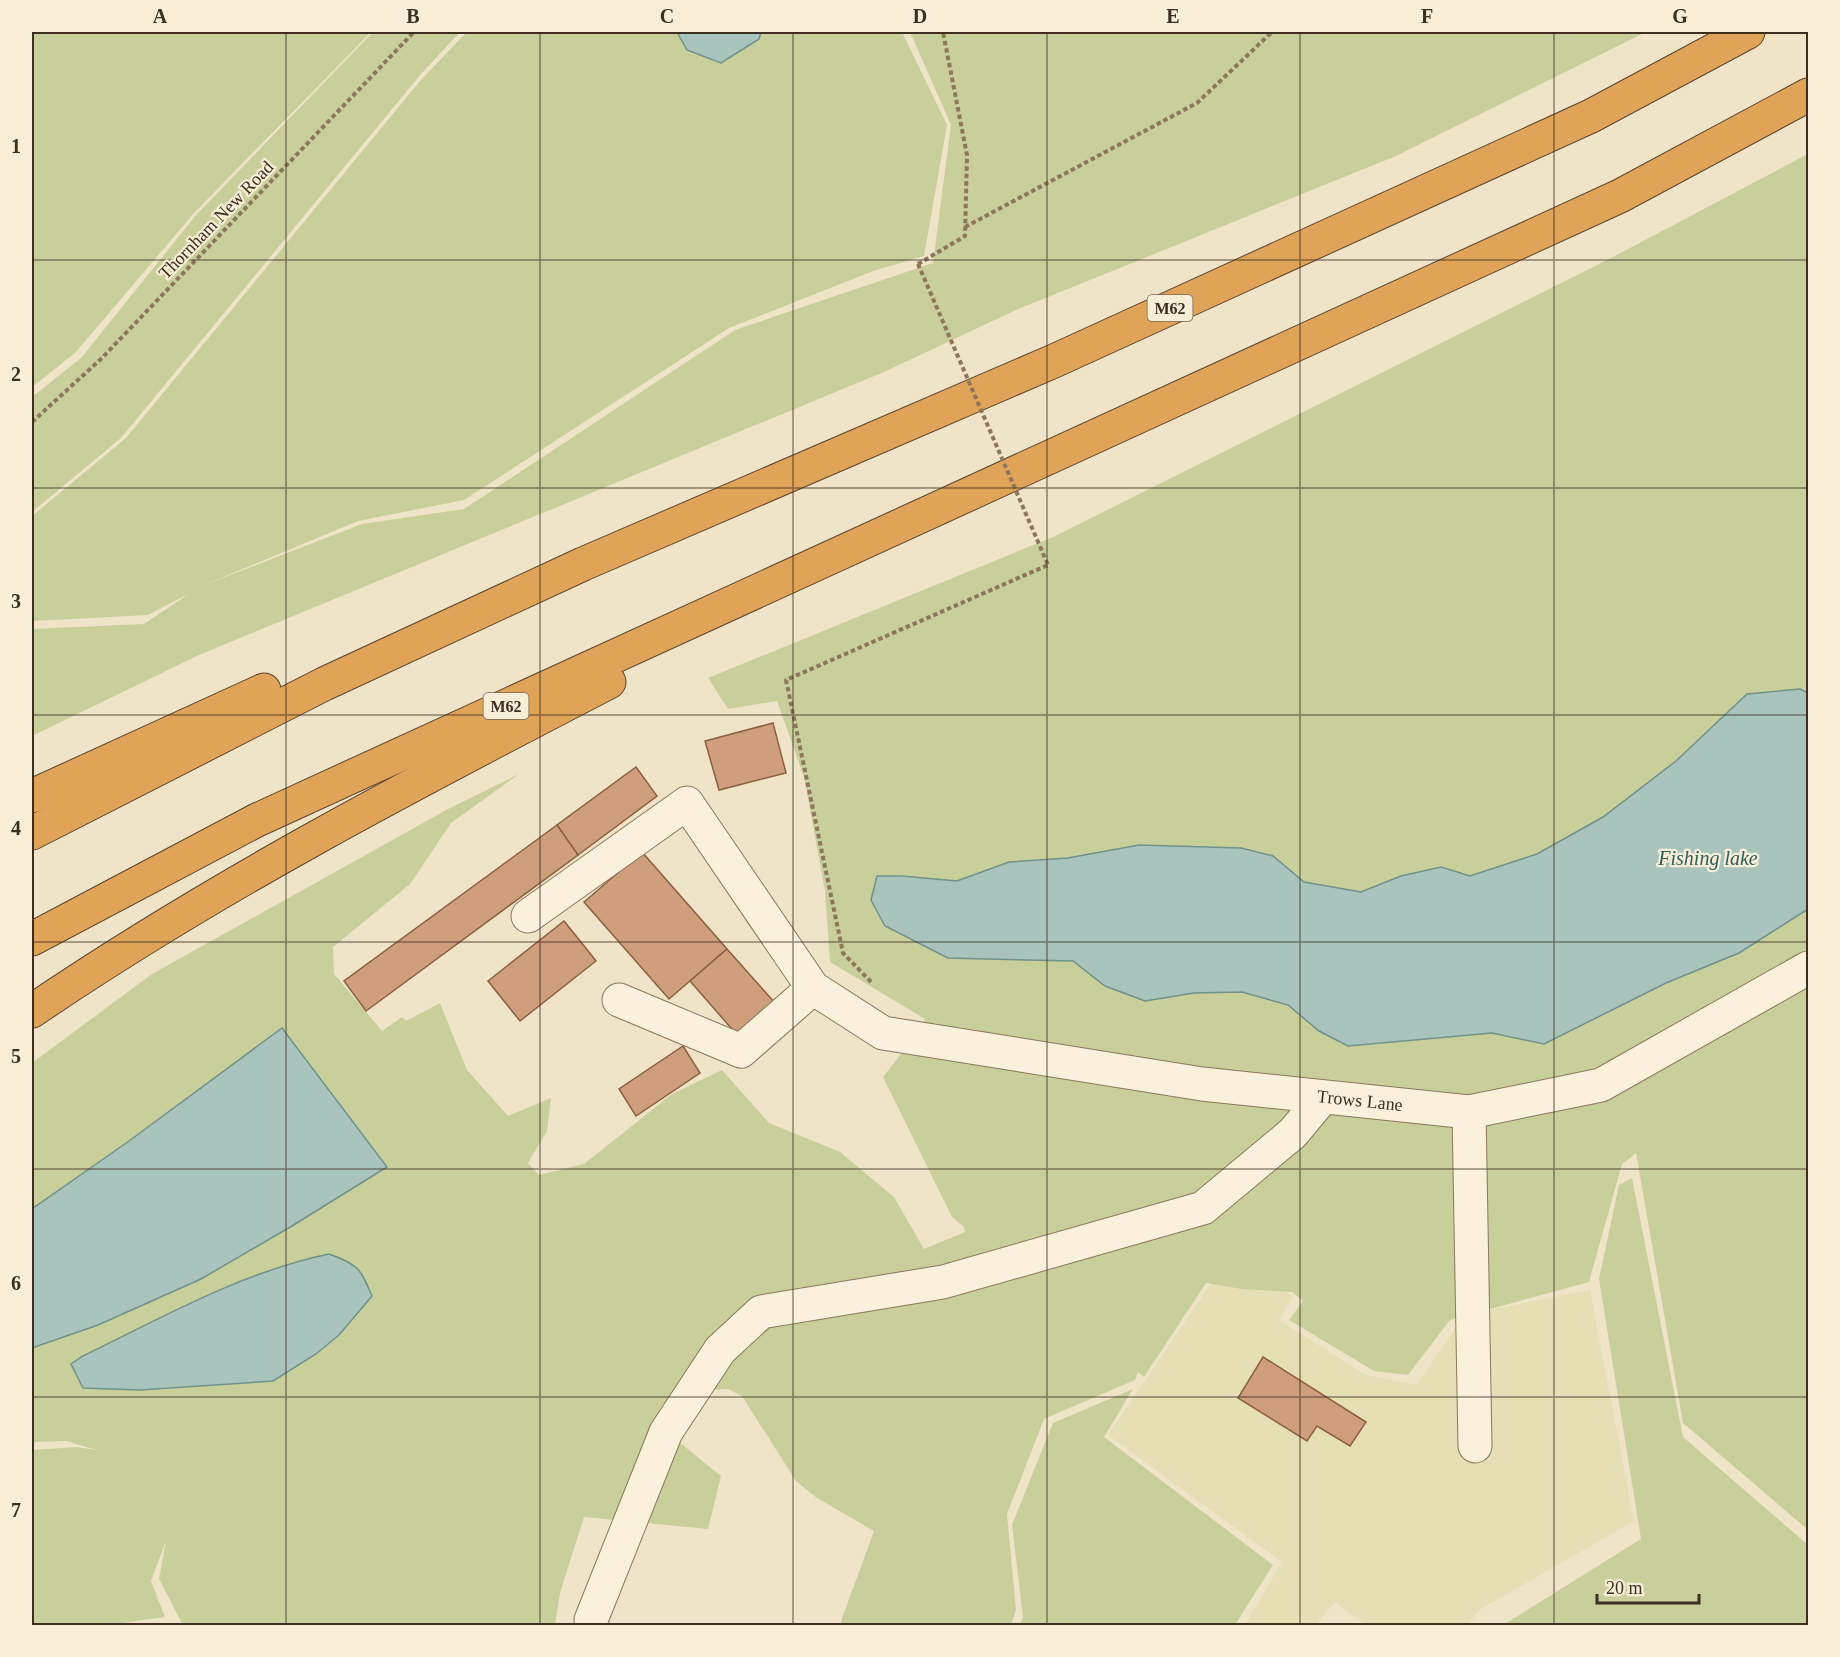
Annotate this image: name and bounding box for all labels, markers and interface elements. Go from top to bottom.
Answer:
text: A [153,5,168,27]
text: B [406,5,420,27]
text: C [660,5,674,27]
text: D [913,5,927,27]
text: E [1166,5,1180,27]
text: F [1421,5,1433,27]
text: G [1672,5,1688,27]
text: 1 [11,135,21,157]
street label: Thornham New Road [155,157,277,283]
road number: M62 [1148,295,1192,321]
text: 2 [11,363,21,385]
text: 3 [11,590,21,612]
road number: M62 [484,693,528,719]
text: 4 [11,817,21,839]
water label: Fishing lake [1657,847,1758,870]
text: 5 [11,1045,21,1067]
street label: Trows Lane [1316,1086,1404,1115]
text: 6 [11,1272,21,1294]
text: 7 [11,1499,21,1521]
scale bar [1597,1567,1699,1605]
text: 20 m [1606,1578,1643,1598]

